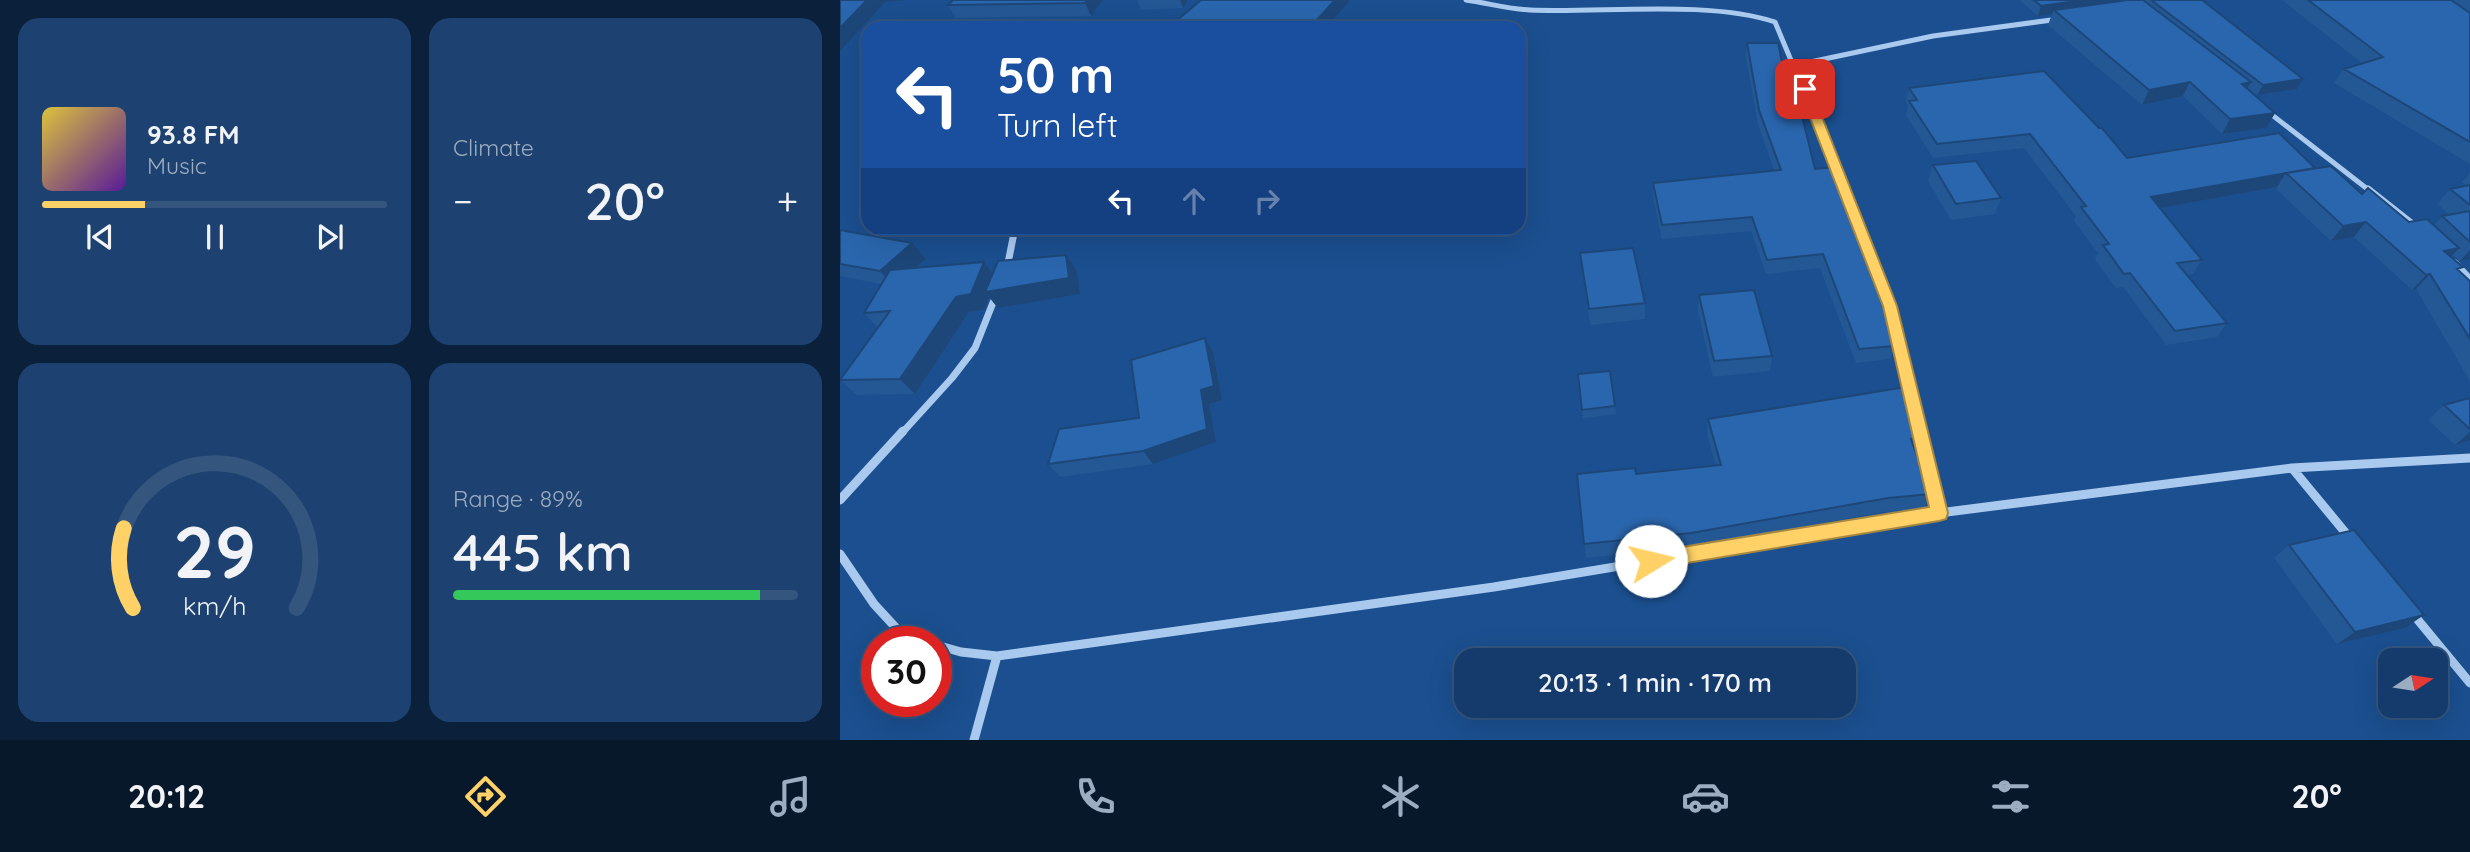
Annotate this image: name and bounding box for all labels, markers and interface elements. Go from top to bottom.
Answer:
text: 50 m [997,44,1114,105]
icon: left [882,49,973,140]
pin [1775,59,1835,119]
icon: arrive [1786,70,1824,108]
text: Turn left [997,105,1118,145]
text: 93.8 FM [147,118,240,151]
text: Climate [453,133,534,162]
text: Music [147,151,207,180]
text: 20° [584,168,665,233]
text: − [453,177,473,225]
text: + [777,177,798,225]
icon: left [1102,182,1140,220]
icon: ahead [1175,182,1213,220]
icon: right [1248,182,1286,220]
icon: previous [81,218,119,256]
icon: pause [196,218,234,256]
icon: next [311,218,349,256]
text: Range · 89% [453,484,583,513]
text: 29 [173,506,256,597]
text: 445 km [453,519,633,584]
position arrow [1614,524,1688,598]
text: km/h [183,590,246,621]
speed limit sign: 30 [861,626,952,717]
north arrow [2378,648,2448,718]
map controls [2378,648,2448,718]
text: 20:13 · 1 min · 170 m [1538,666,1772,699]
icon: directions [461,772,510,821]
icon: music [766,772,815,821]
icon: phone [1071,772,1120,821]
icon: climate [1376,772,1425,821]
icon: car [1681,772,1730,821]
icon: filters [1986,772,2035,821]
text: 20:12 [128,776,205,816]
text: 20° [2291,776,2342,816]

